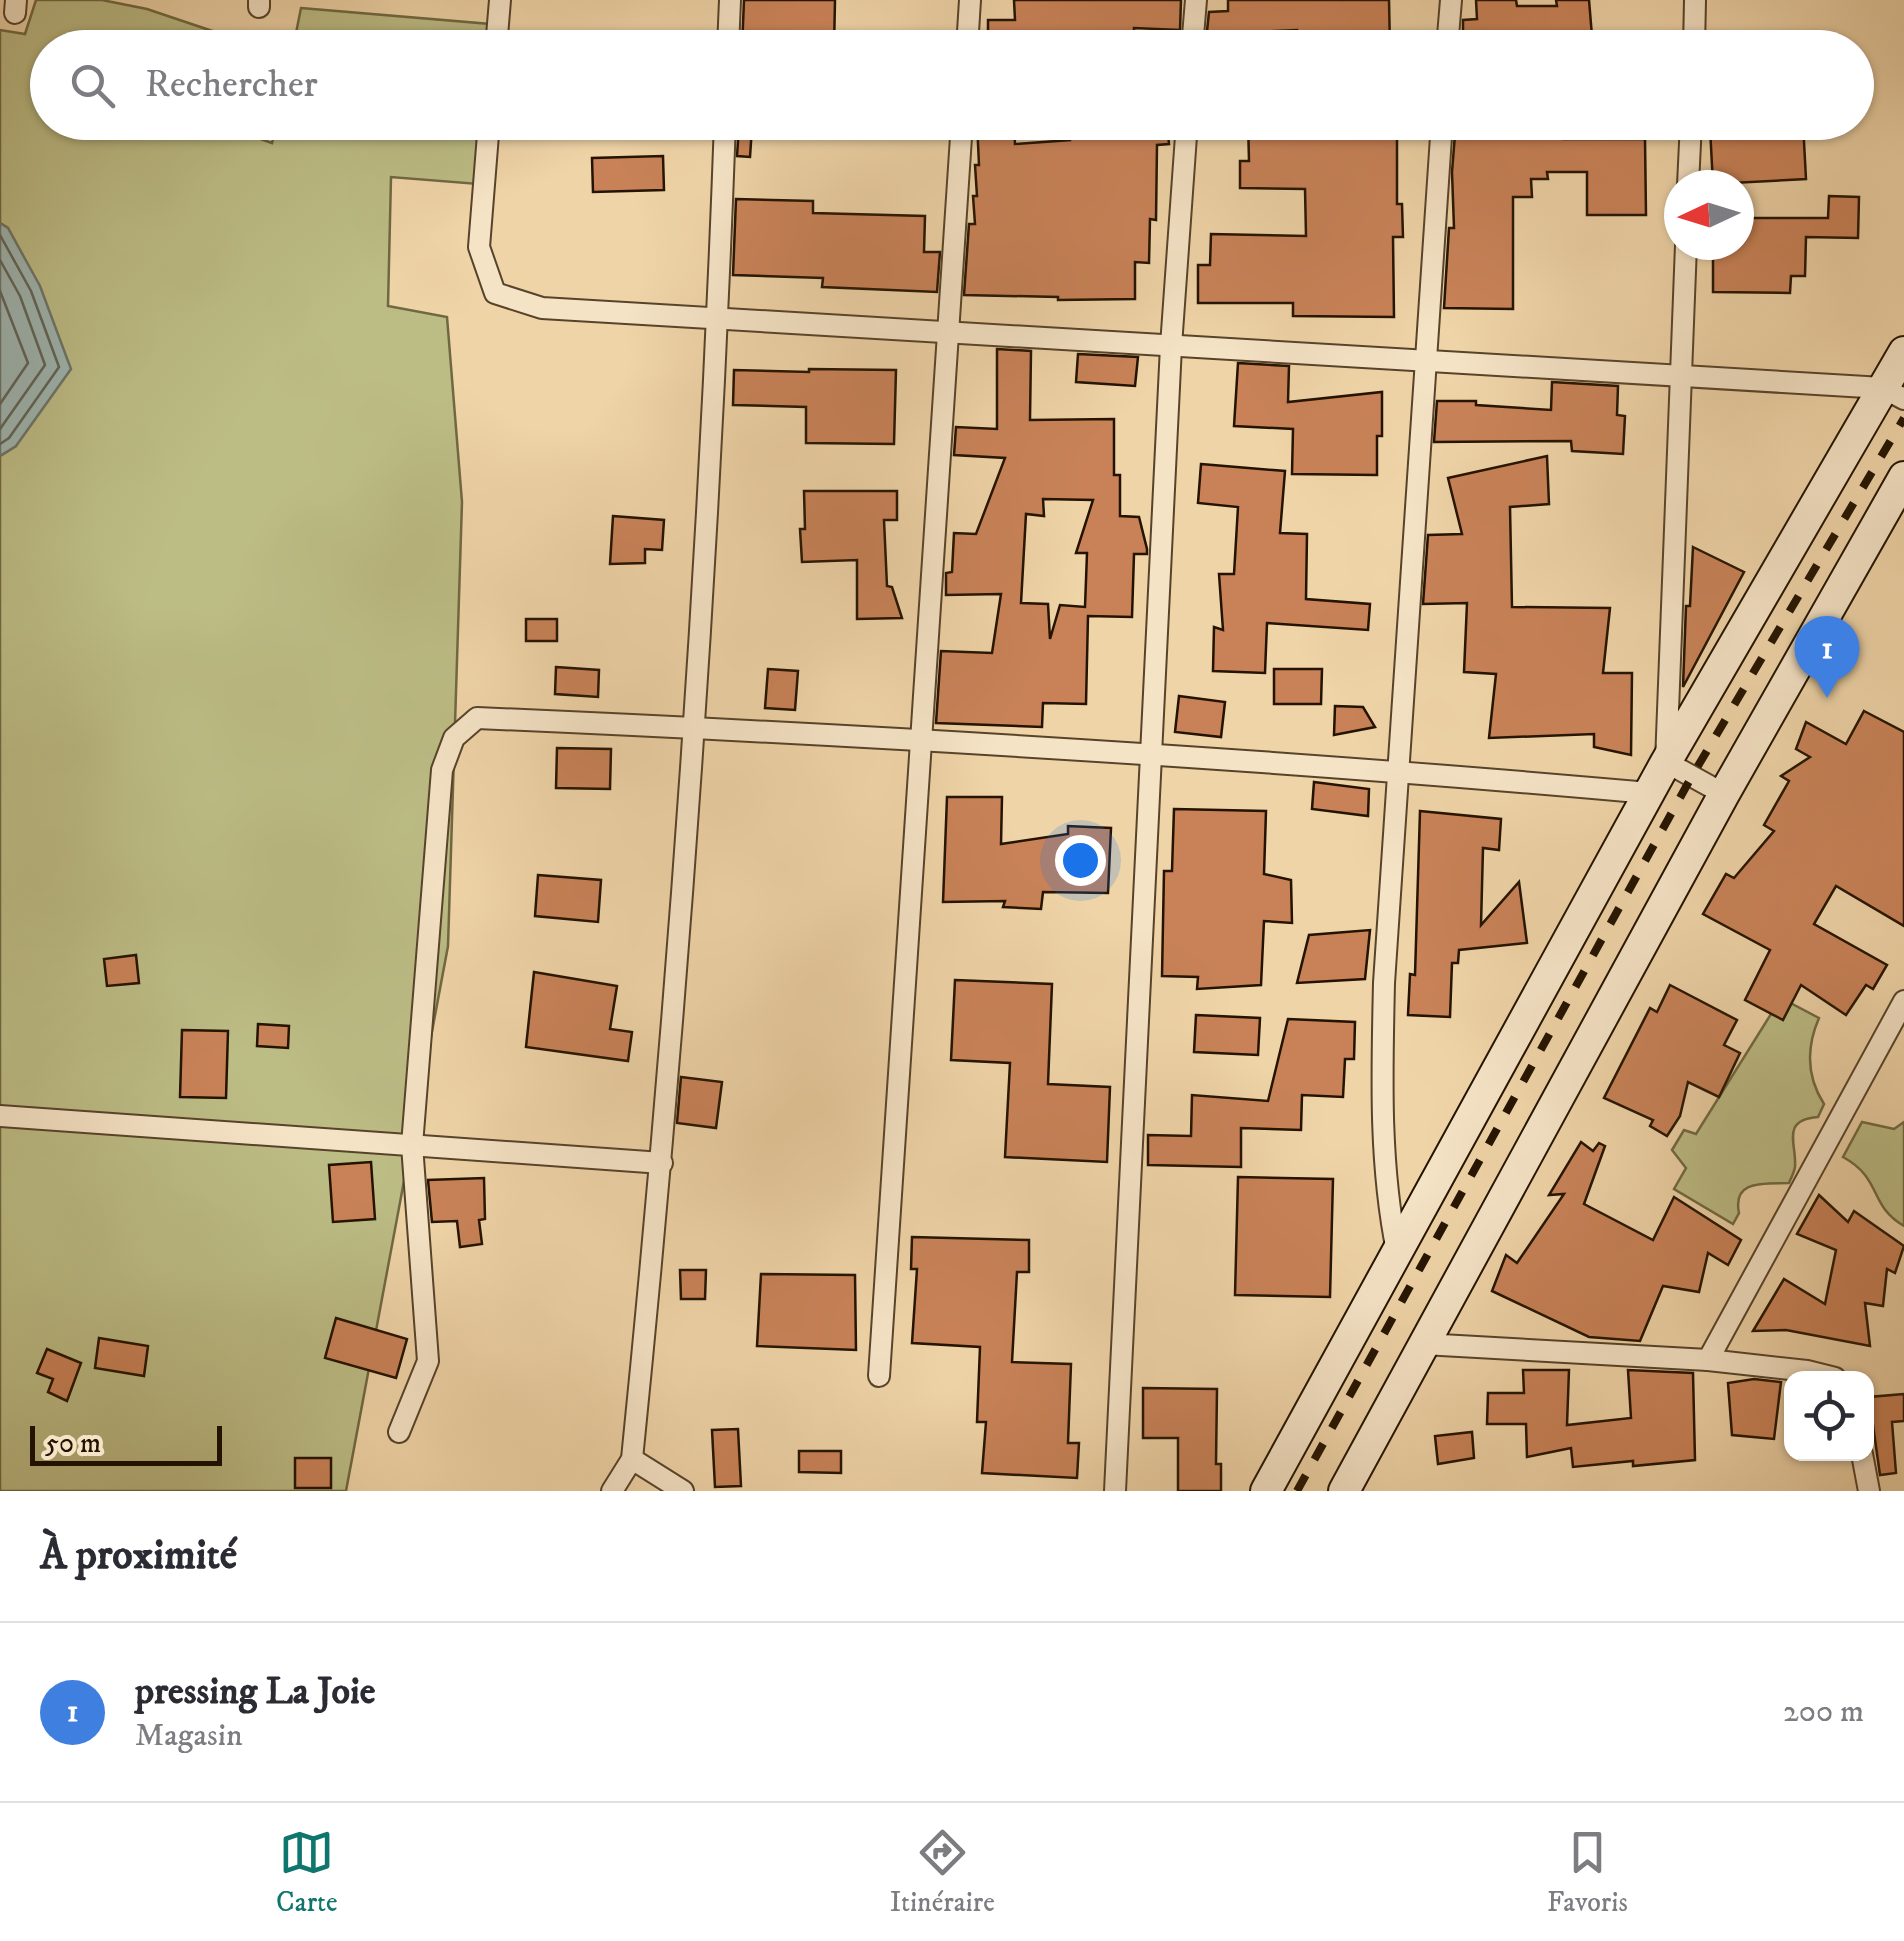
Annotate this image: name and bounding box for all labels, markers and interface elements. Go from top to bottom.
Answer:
search box [30,30,1874,140]
icon: search [65,58,120,113]
text: Rechercher [145,61,318,109]
north arrow [1664,170,1754,260]
pin: 1 [1794,616,1860,698]
your location [1055,835,1106,886]
map controls [1784,1371,1874,1461]
button: locate [1784,1371,1874,1461]
scale bar [30,1421,222,1466]
text: 50 m [45,1426,101,1461]
text: À proximité [40,1530,237,1582]
text: pressing La Joie [135,1668,376,1716]
text: 1 [67,1692,78,1732]
text: 200 m [1783,1692,1864,1732]
text: Magasin [135,1716,243,1756]
tab: Carte [276,1825,338,1920]
tab: Itinéraire [890,1825,995,1920]
tab: Favoris [1547,1825,1628,1920]

